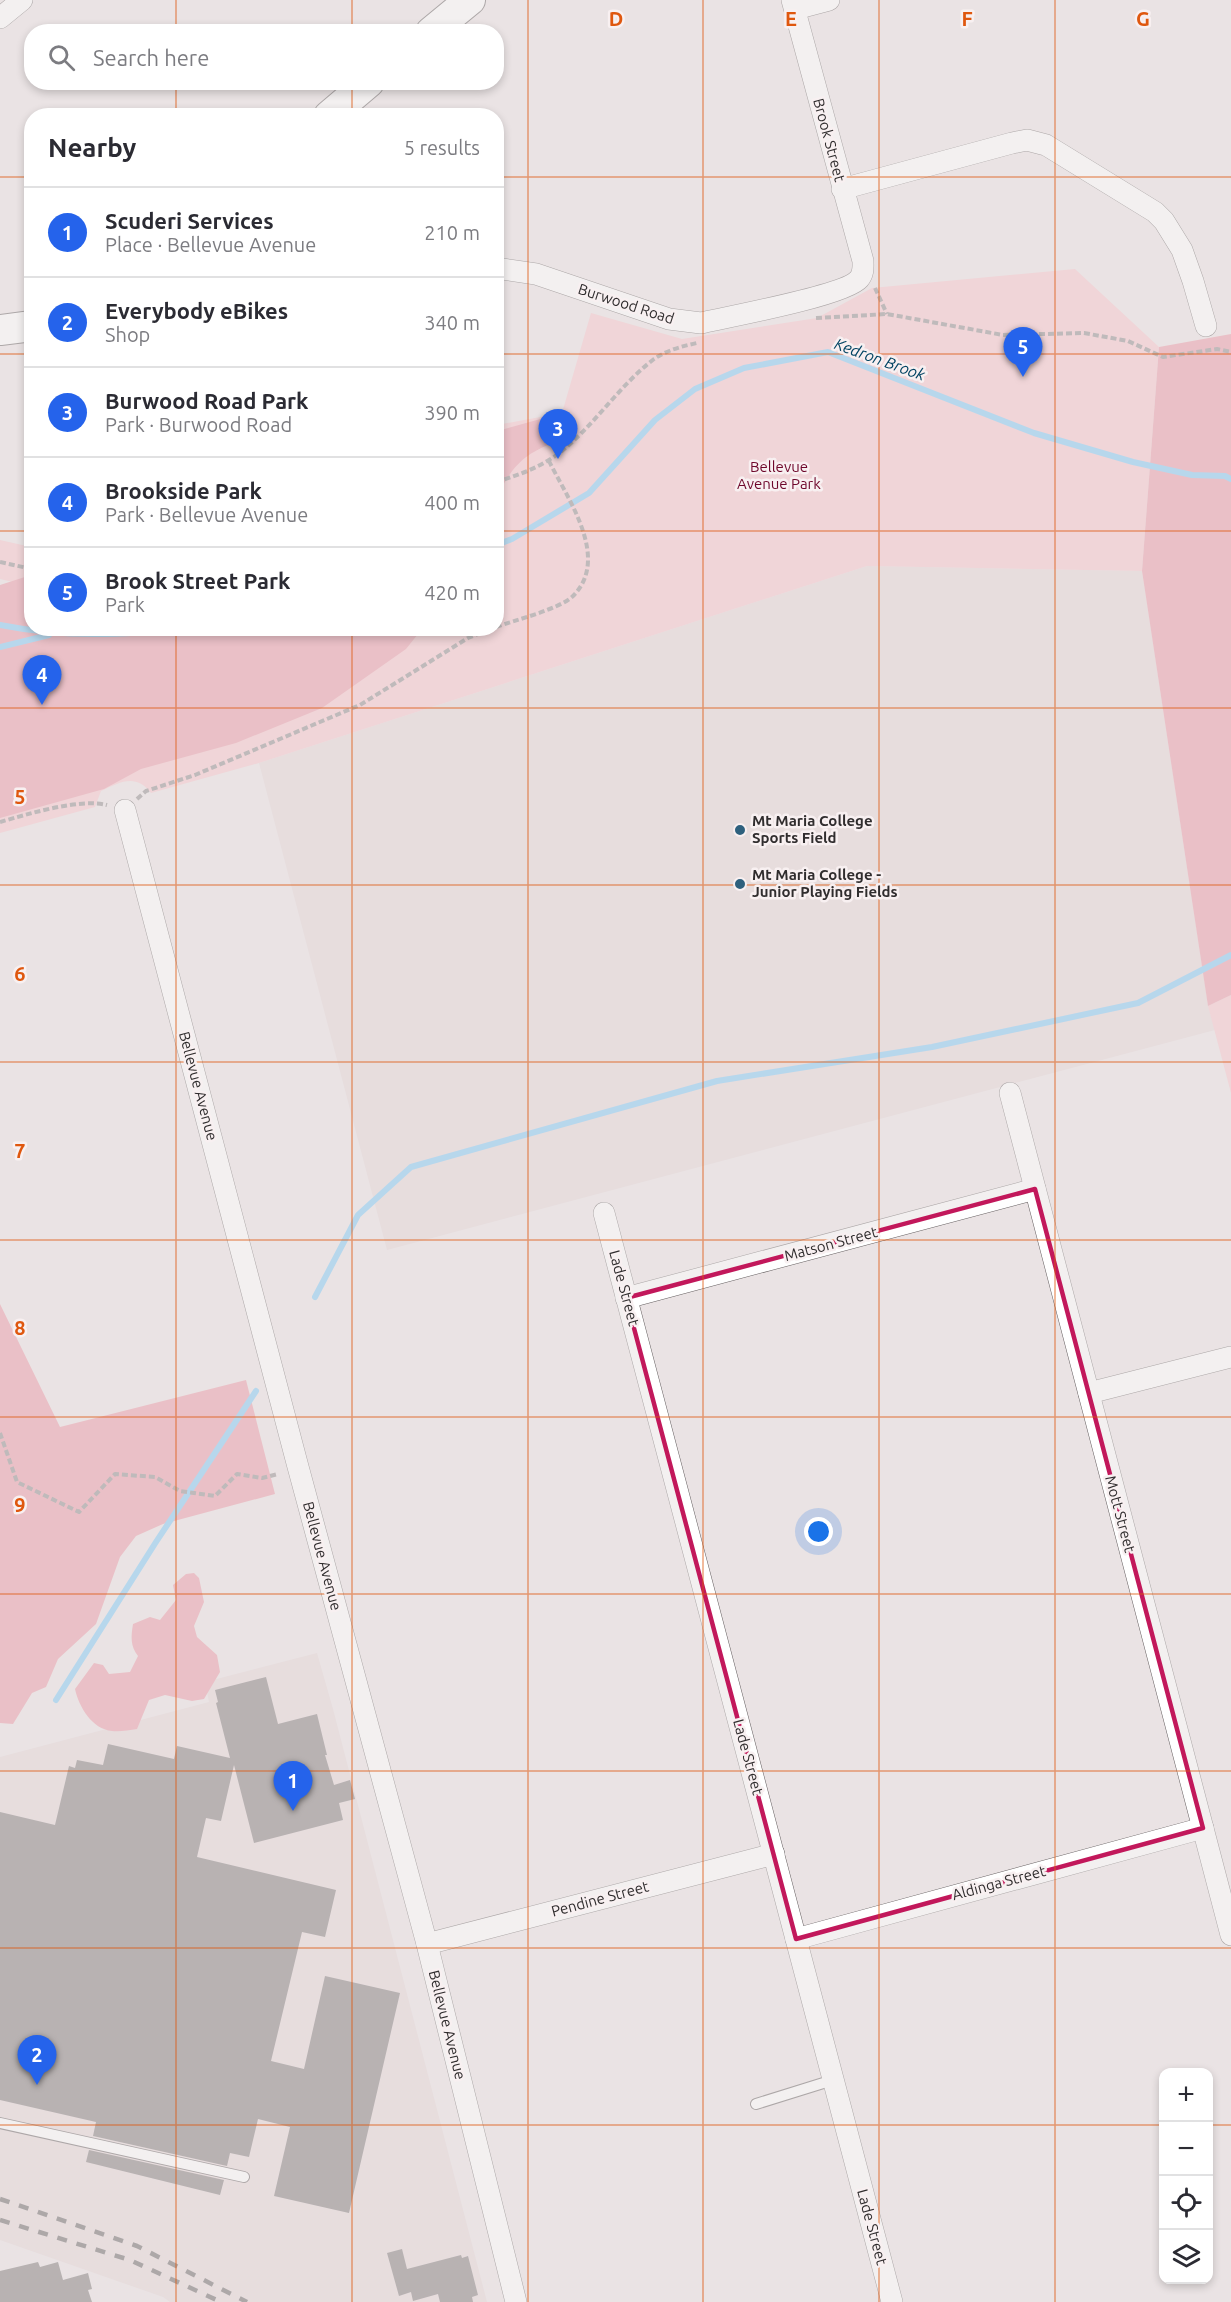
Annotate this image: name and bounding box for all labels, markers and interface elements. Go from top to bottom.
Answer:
text: D [609,7,623,30]
text: E [785,7,797,30]
text: F [961,7,973,30]
text: G [1136,7,1150,30]
search box [24,24,504,90]
icon: search [45,41,78,74]
text: Search here [93,45,209,70]
street label: Brook Street [810,96,849,184]
text: Nearby [48,133,136,162]
text: 5 results [404,136,480,159]
text: Scuderi Services [105,208,274,233]
text: 1 [62,221,73,244]
text: 210 m [424,221,480,244]
text: Place · Bellevue Avenue [105,233,316,256]
street label: Burwood Road [576,280,676,327]
text: Everybody eBikes [105,298,288,323]
text: 2 [62,311,73,334]
text: 340 m [424,311,480,334]
text: Shop [105,323,150,346]
pin: 5 [1004,328,1042,377]
water label: Kedron Brook [832,334,929,384]
text: Burwood Road Park [105,388,308,413]
text: 3 [62,401,73,424]
text: 390 m [424,401,480,424]
pin: 3 [538,410,578,459]
text: Park · Burwood Road [105,413,292,436]
park label: Bellevue Avenue Park [737,458,821,492]
text: Brookside Park [105,478,262,503]
text: 4 [62,491,73,514]
text: 400 m [424,491,480,514]
text: Park · Bellevue Avenue [105,503,308,526]
text: Brook Street Park [105,568,290,593]
text: 5 [62,581,73,604]
text: 420 m [424,581,480,604]
text: Park [105,593,145,616]
pin: 4 [22,656,62,705]
text: 5 [14,785,26,808]
place label: Mt Maria College Sports Field [752,812,873,846]
marker: Mt Maria College Sports Field [733,823,747,837]
place label: Mt Maria College - Junior Playing Fields [752,866,898,900]
marker: Mt Maria College - Junior Playing Fields [733,877,747,891]
text: 6 [14,962,26,985]
street label: Bellevue Avenue [176,1030,221,1142]
text: 7 [14,1139,26,1162]
street label: Matson Street [782,1223,879,1264]
street label: Lade Street [606,1248,643,1328]
text: 8 [14,1316,26,1339]
street label: Mott Street [1102,1474,1139,1554]
text: 9 [14,1493,26,1516]
street label: Bellevue Avenue [300,1500,345,1612]
your location [804,1517,833,1546]
street label: Lade Street [730,1717,767,1797]
pin: 1 [274,1762,312,1811]
street label: Aldinga Street [950,1862,1048,1903]
street label: Pendine Street [549,1877,651,1920]
street label: Bellevue Avenue [426,1968,469,2081]
pin: 2 [18,2036,57,2085]
map controls [1159,2068,1213,2284]
button: + [1159,2068,1213,2122]
button: − [1159,2122,1213,2176]
button: locate [1159,2176,1213,2230]
street label: Lade Street [854,2187,891,2267]
button: layers [1159,2230,1213,2284]

